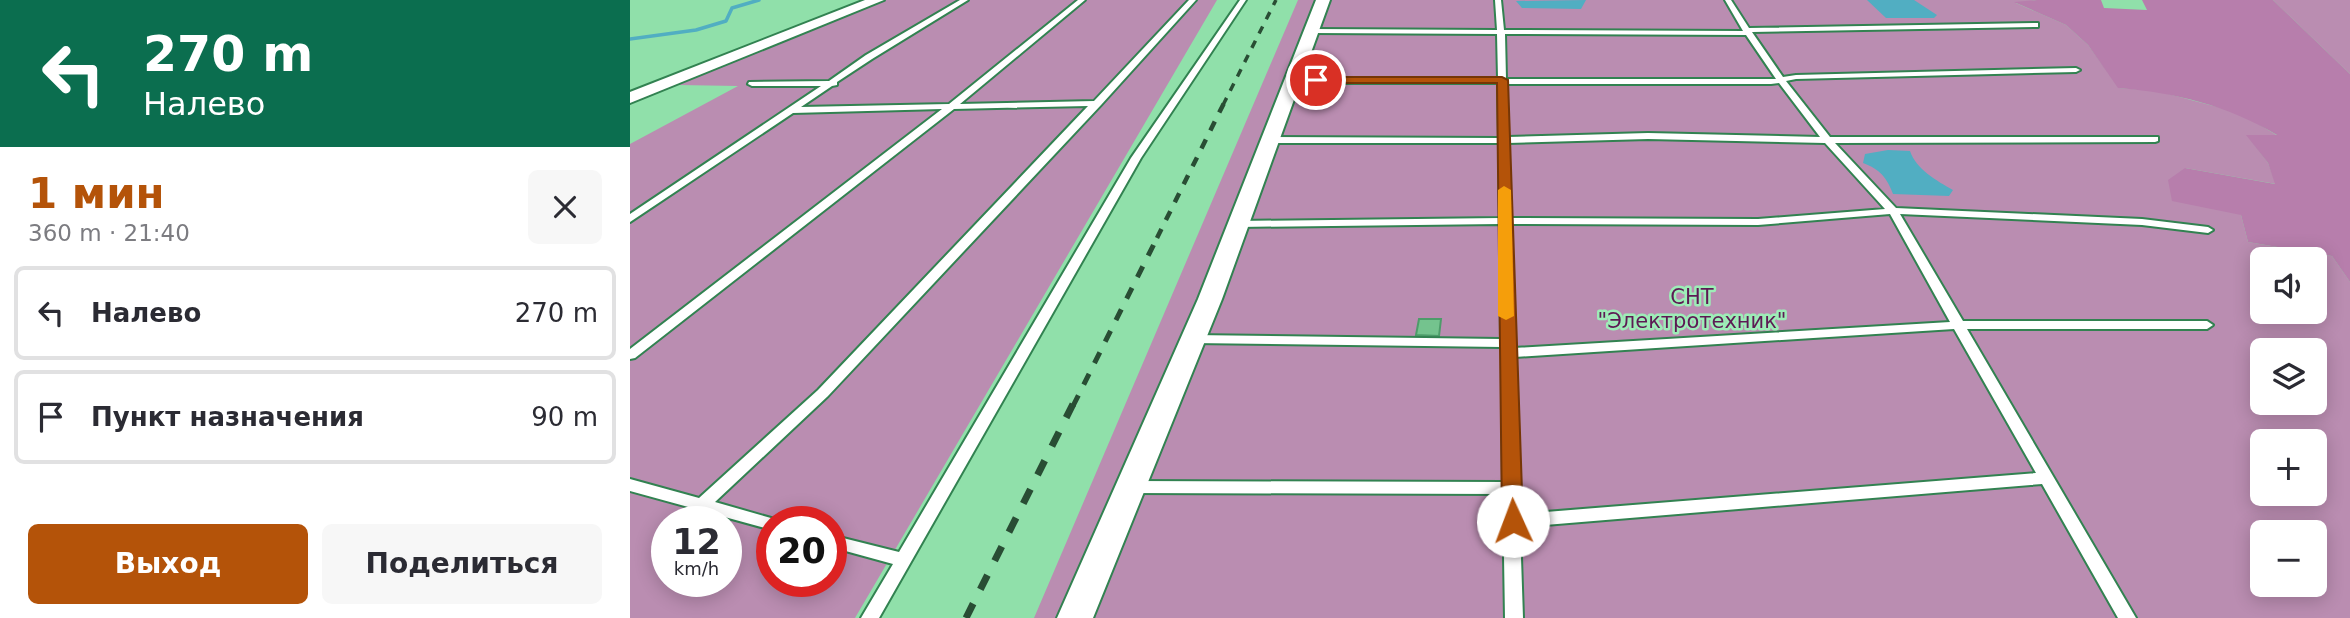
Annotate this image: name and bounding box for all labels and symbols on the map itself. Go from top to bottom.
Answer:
pin [1286,50,1346,110]
park label: СНТ "Электротехник" [1597,285,1787,333]
position arrow [1476,484,1550,558]
speed limit sign: 20 [756,506,847,597]

